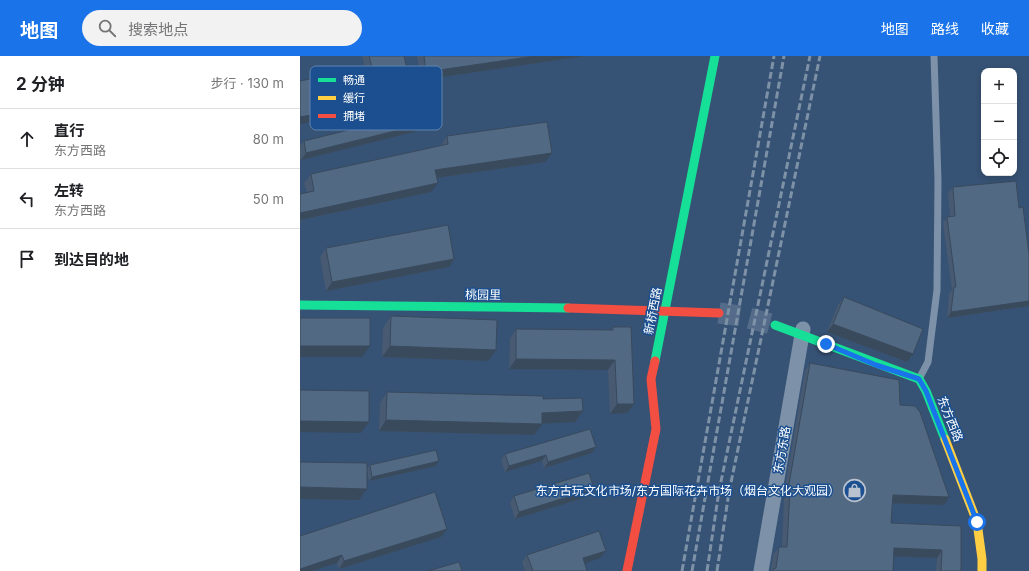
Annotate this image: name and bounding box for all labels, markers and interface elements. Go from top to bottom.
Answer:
search box [82,10,362,46]
icon: search [96,17,118,39]
text: 地图 [20,19,58,42]
text: 搜索地点 [128,20,188,39]
text: 地图 [881,20,909,37]
text: 路线 [931,20,959,37]
text: 收藏 [981,20,1009,37]
legend [310,66,442,130]
map controls [981,68,1017,176]
button: + [981,68,1017,104]
text: 畅通 [343,73,365,87]
text: 2 分钟 [16,74,65,94]
text: 步行 · 130 m [210,75,284,91]
text: 缓行 [343,91,365,105]
button: − [981,104,1017,140]
text: 拥堵 [343,109,365,123]
text: 直行 [54,121,84,140]
icon: ahead [16,128,38,150]
text: 80 m [253,131,284,147]
button: locate [981,140,1017,176]
text: 东方西路 [54,142,106,158]
text: 左转 [54,181,84,200]
icon: left [16,188,38,210]
text: 50 m [253,191,284,207]
text: 东方西路 [54,202,106,218]
icon: arrive [16,248,38,270]
text: 到达目的地 [54,250,129,269]
street label: 新桥西路 [641,286,664,336]
street label: 桃园里 [465,287,501,302]
route end [817,335,835,353]
street label: 东方西路 [935,394,966,444]
street label: 东方东路 [770,425,793,475]
shop icon: 东方古玩文化市场/东方国际花卉市场（烟台文化大观园） [842,478,868,504]
place label: 东方古玩文化市场/东方国际花卉市场（烟台文化大观园） [536,483,840,498]
route start [968,513,986,531]

